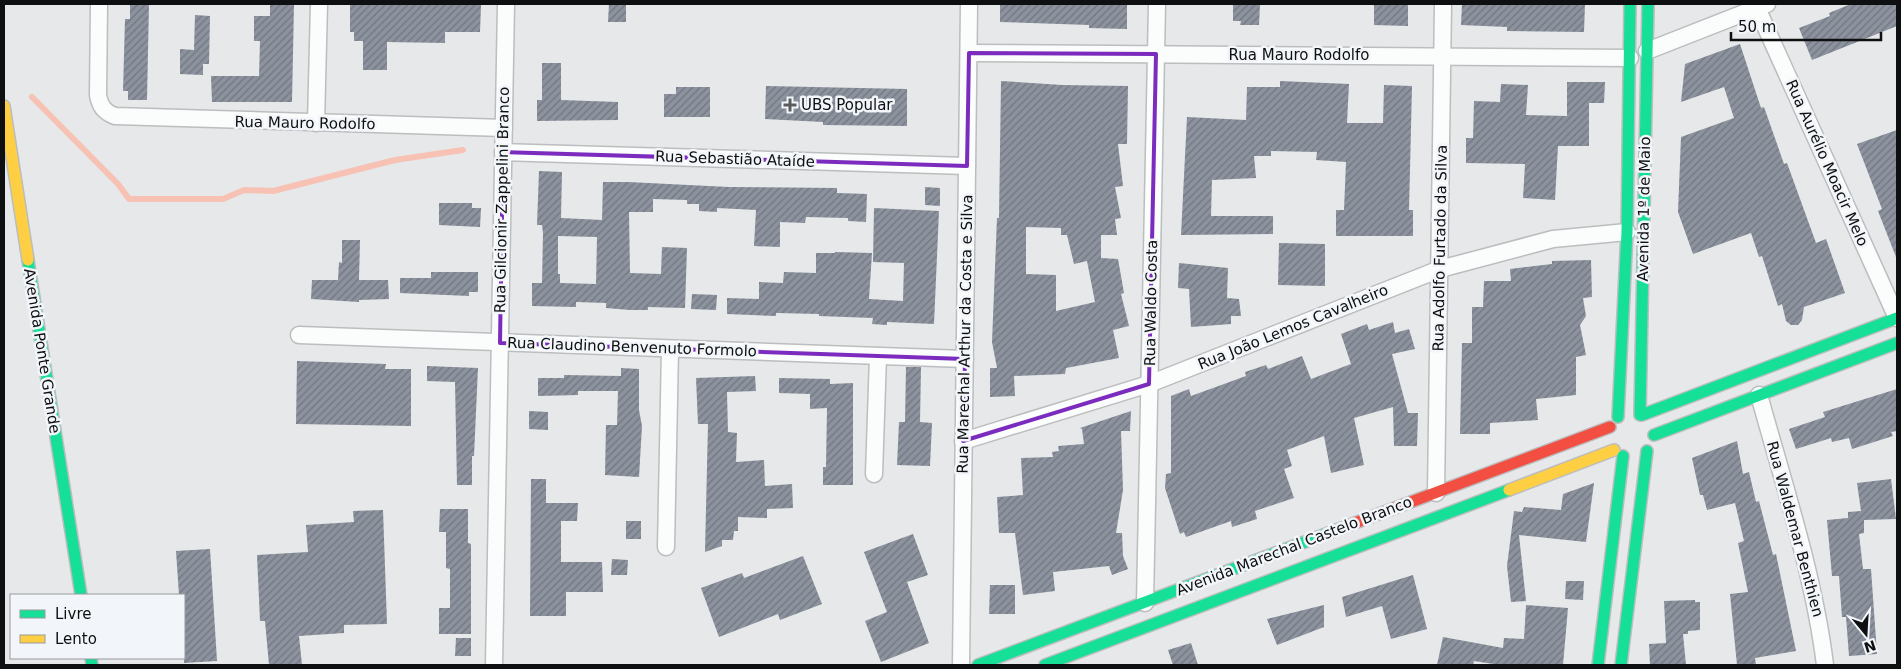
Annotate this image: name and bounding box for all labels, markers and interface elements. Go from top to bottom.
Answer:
scale bar [1731,10,1881,42]
text: 50 m [1738,18,1776,36]
street label: Rua Mauro Rodolfo [1229,46,1369,64]
street label: Rua Aurélio Moacir Melo [1782,77,1872,249]
street label: Rua Gilcionir Zappelini Branco [491,87,513,313]
place label: UBS Popular [801,96,893,114]
marker: UBS Popular [783,98,797,112]
street label: Rua Mauro Rodolfo [234,113,376,133]
street label: Avenida 1º de Maio [1634,136,1654,282]
street label: Rua Adolfo Furtado da Silva [1429,144,1451,352]
street label: Rua Sebastião Ataíde [655,147,815,171]
street label: Rua Marechal Arthur da Costa e Silva [954,194,976,474]
street label: Rua Waldo Costa [1141,240,1161,366]
street label: Avenida Ponte Grande [20,267,64,435]
street label: Rua João Lemos Cavalheiro [1195,281,1391,373]
street label: Rua Claudino Benvenuto Formolo [507,334,757,360]
street label: Rua Waldemar Benthien [1763,439,1827,619]
street label: Avenida Marechal Castelo Branco [1174,493,1414,599]
legend [10,594,185,659]
text: Livre [55,605,91,623]
north arrow [1841,609,1891,659]
text: Lento [55,630,97,648]
text: N [1862,637,1878,656]

